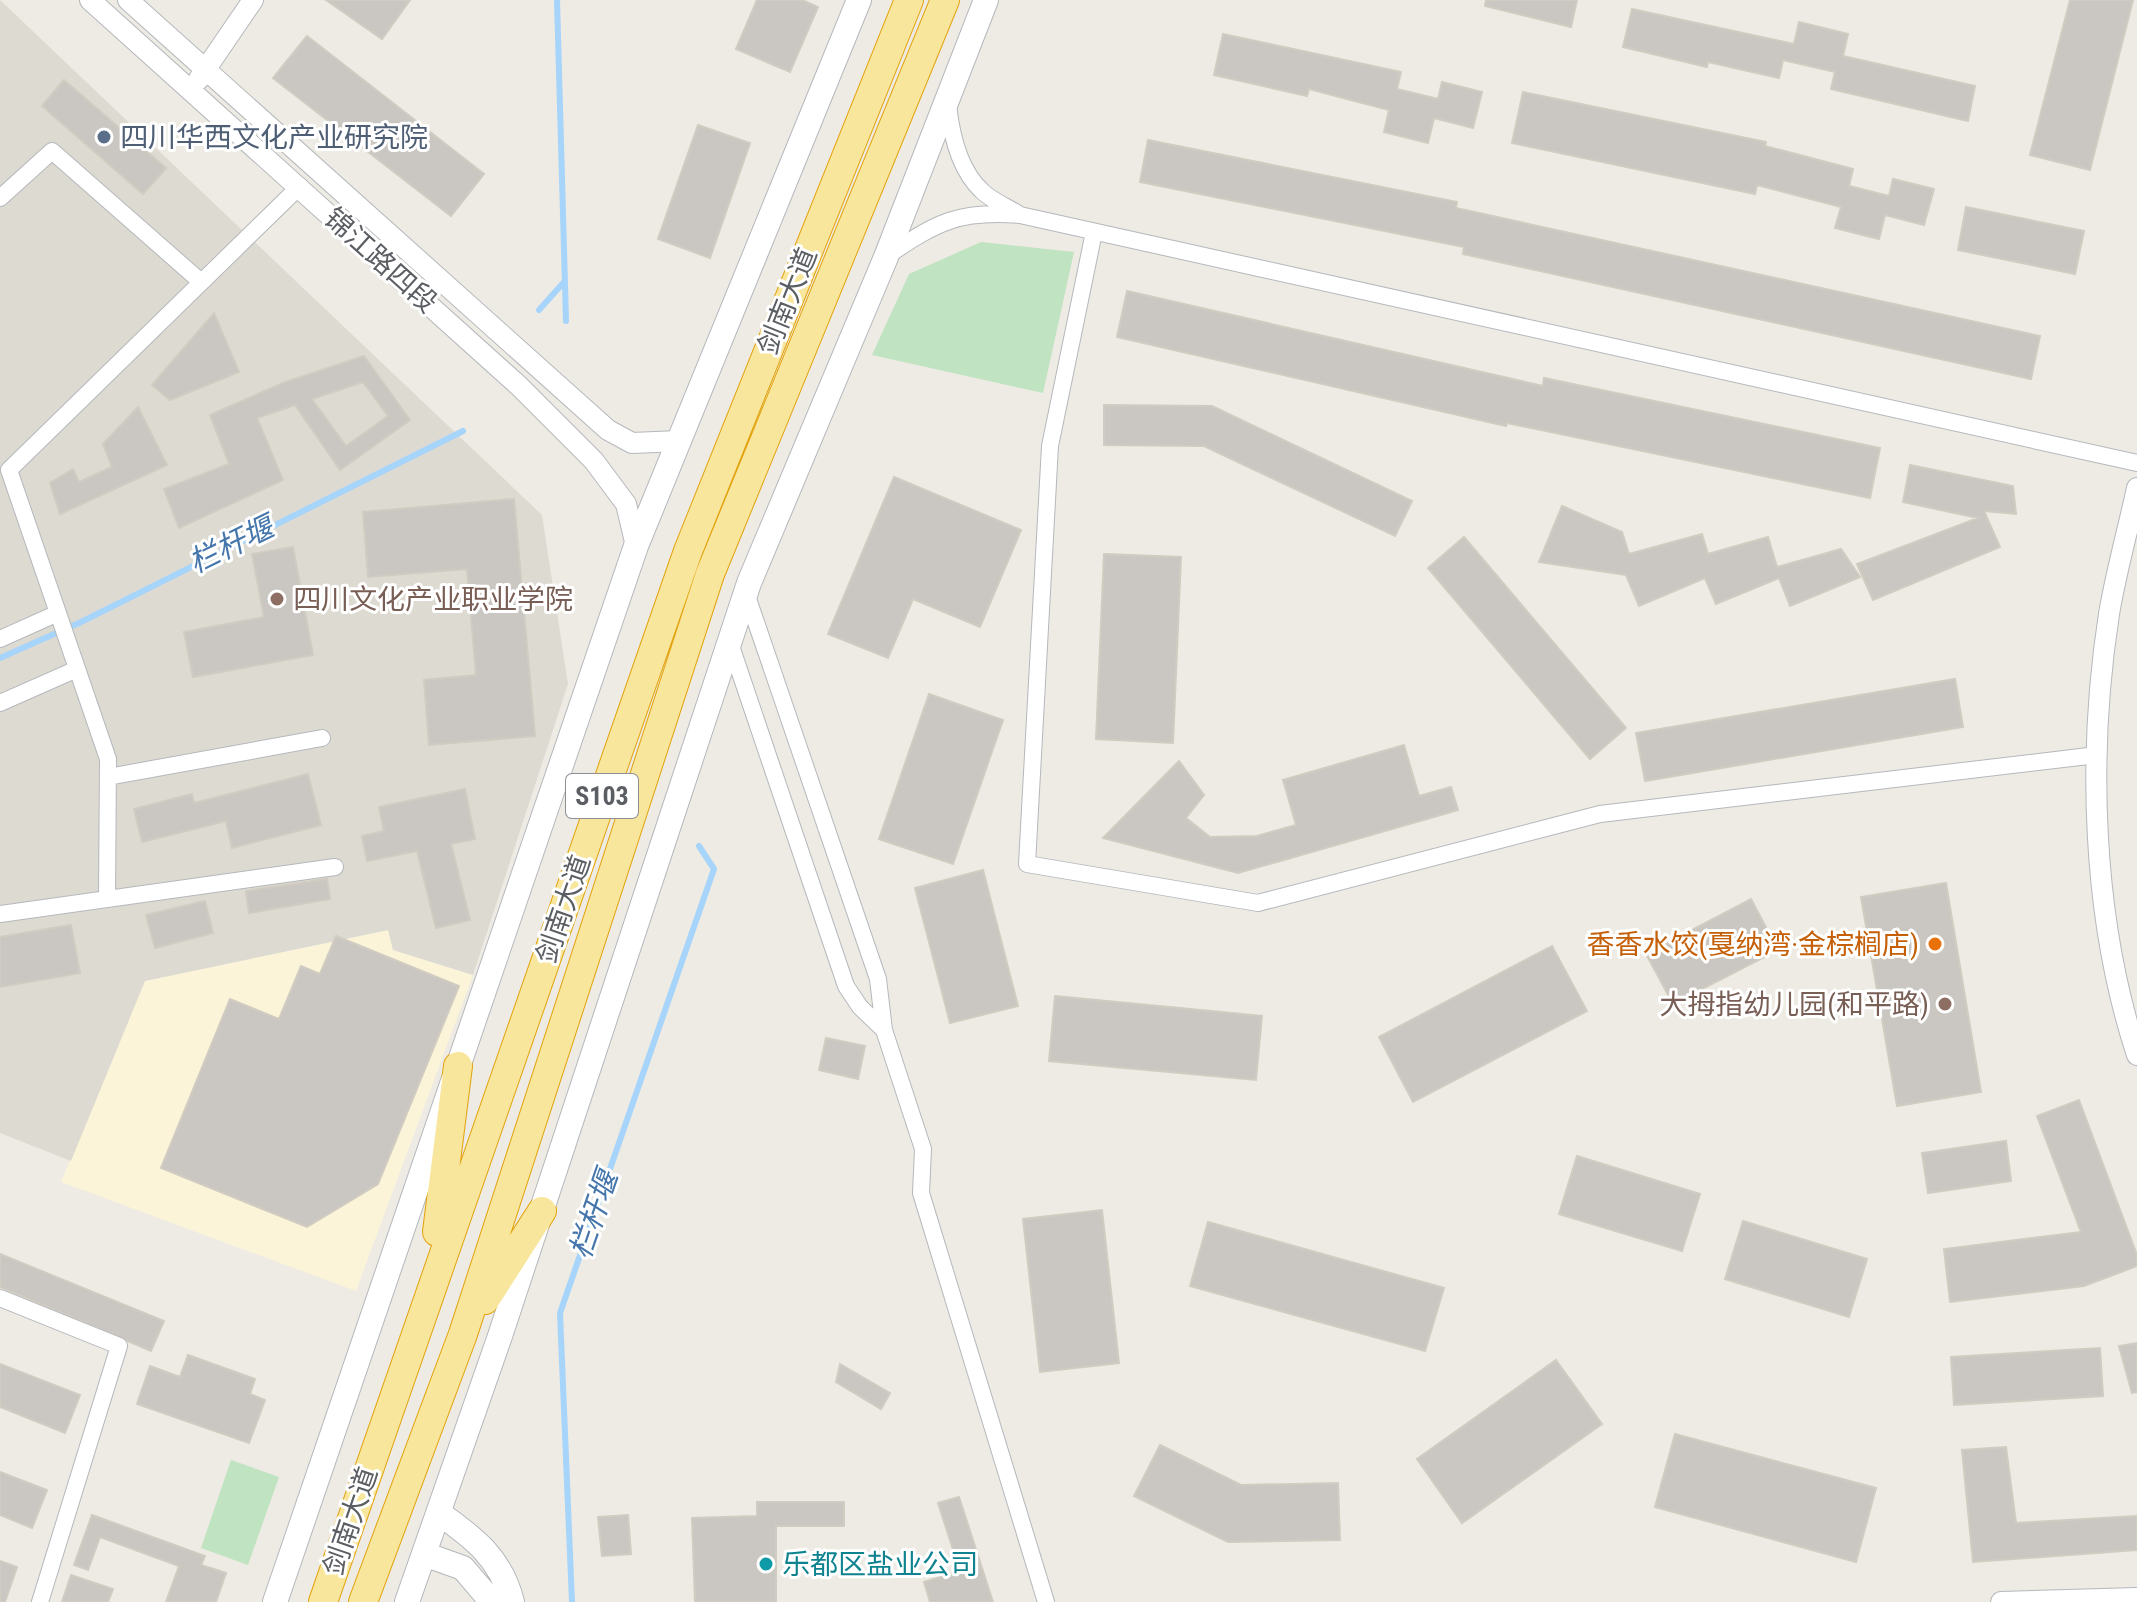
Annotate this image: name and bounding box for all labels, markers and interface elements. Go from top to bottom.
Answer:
place label: 四川华西文化产业研究院 [120,121,428,154]
marker: 四川华西文化产业研究院 [95,128,113,146]
street label: 锦江路四段 [318,201,444,319]
street label: 剑南大道 [751,243,824,359]
water label: 栏杆堰 [183,507,283,580]
place label: 四川文化产业职业学院 [293,583,573,616]
marker: 四川文化产业职业学院 [268,590,286,608]
road number: S103 [566,774,638,818]
street label: 剑南大道 [530,851,597,967]
place label: 香香水饺(戛纳湾·金棕榈店) [1586,928,1919,961]
marker: 香香水饺(戛纳湾·金棕榈店) [1926,935,1944,953]
place label: 大拇指幼儿园(和平路) [1659,988,1929,1021]
marker: 大拇指幼儿园(和平路) [1936,995,1954,1013]
water label: 栏杆堰 [562,1162,626,1263]
street label: 剑南大道 [317,1463,384,1579]
place label: 乐都区盐业公司 [782,1548,978,1581]
marker: 乐都区盐业公司 [757,1555,775,1573]

